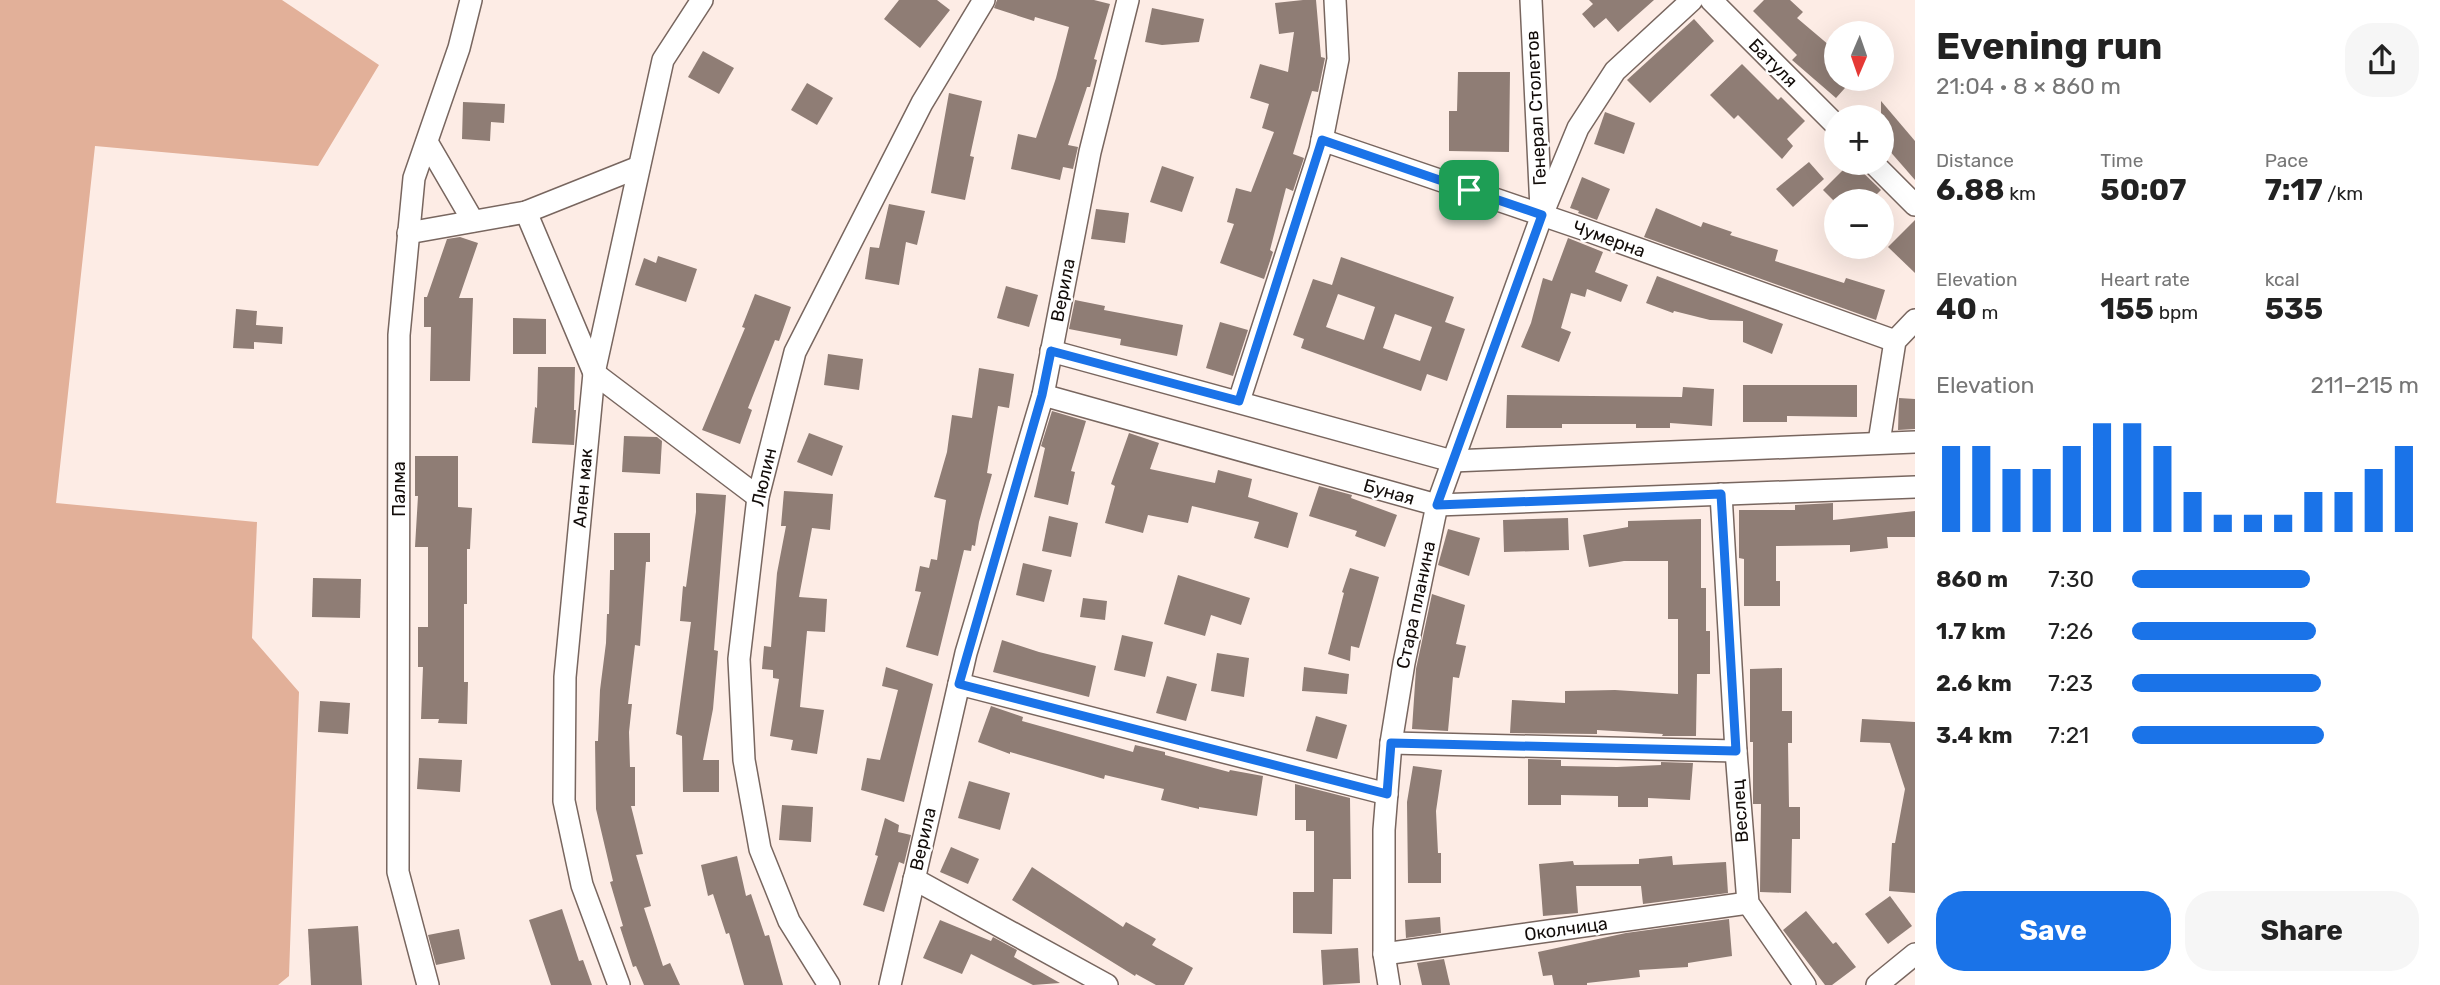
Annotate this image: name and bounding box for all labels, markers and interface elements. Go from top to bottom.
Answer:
north arrow [1824,21,1894,91]
map controls [1824,21,1894,259]
text: Evening run [1936,23,2162,69]
button: share [2345,23,2419,97]
street label: Генерал Столетов [1521,30,1551,186]
street label: Батуля [1744,34,1802,92]
text: 21:04 · 8 × 860 m [1936,72,2121,100]
button: + [1824,105,1894,175]
text: Distance [1936,149,2014,172]
text: Time [2100,149,2143,172]
text: Pace [2265,149,2308,172]
pin [1439,160,1499,220]
icon: arrive [1450,171,1488,209]
text: 6.88 [1936,172,2005,208]
text: 50:07 [2100,172,2186,208]
text: 7:17 [2265,172,2323,208]
text: km [2005,182,2036,205]
text: /km [2323,182,2363,205]
button: − [1824,189,1894,259]
street label: Чумерна [1570,216,1648,262]
street label: Верила [1046,256,1080,324]
text: Elevation [1936,268,2017,291]
text: Heart rate [2100,268,2190,291]
text: kcal [2265,268,2300,291]
text: 40 [1936,291,1977,327]
text: 155 [2100,291,2154,327]
text: 535 [2265,291,2323,327]
text: m [1977,301,1998,324]
text: bpm [2154,301,2198,324]
text: Elevation [1936,371,2035,399]
text: 211–215 m [2310,371,2419,399]
street label: Люлин [747,446,781,508]
street label: Ален мак [569,447,597,529]
street label: Палма [388,461,410,517]
street label: Буная [1361,474,1417,510]
street label: Стара планина [1392,539,1440,671]
text: 860 m [1936,565,2008,593]
text: 7:30 [2048,565,2094,593]
text: 1.7 km [1936,617,2006,645]
text: 7:26 [2048,617,2093,645]
text: 2.6 km [1936,669,2012,697]
text: 7:23 [2048,669,2093,697]
text: 3.4 km [1936,721,2013,749]
text: 7:21 [2048,721,2089,749]
street label: Веслец [1727,778,1753,844]
street label: Верила [905,805,941,873]
button: Save [1936,891,2171,971]
button: Share [2185,891,2419,971]
street label: Околчица [1523,912,1609,946]

